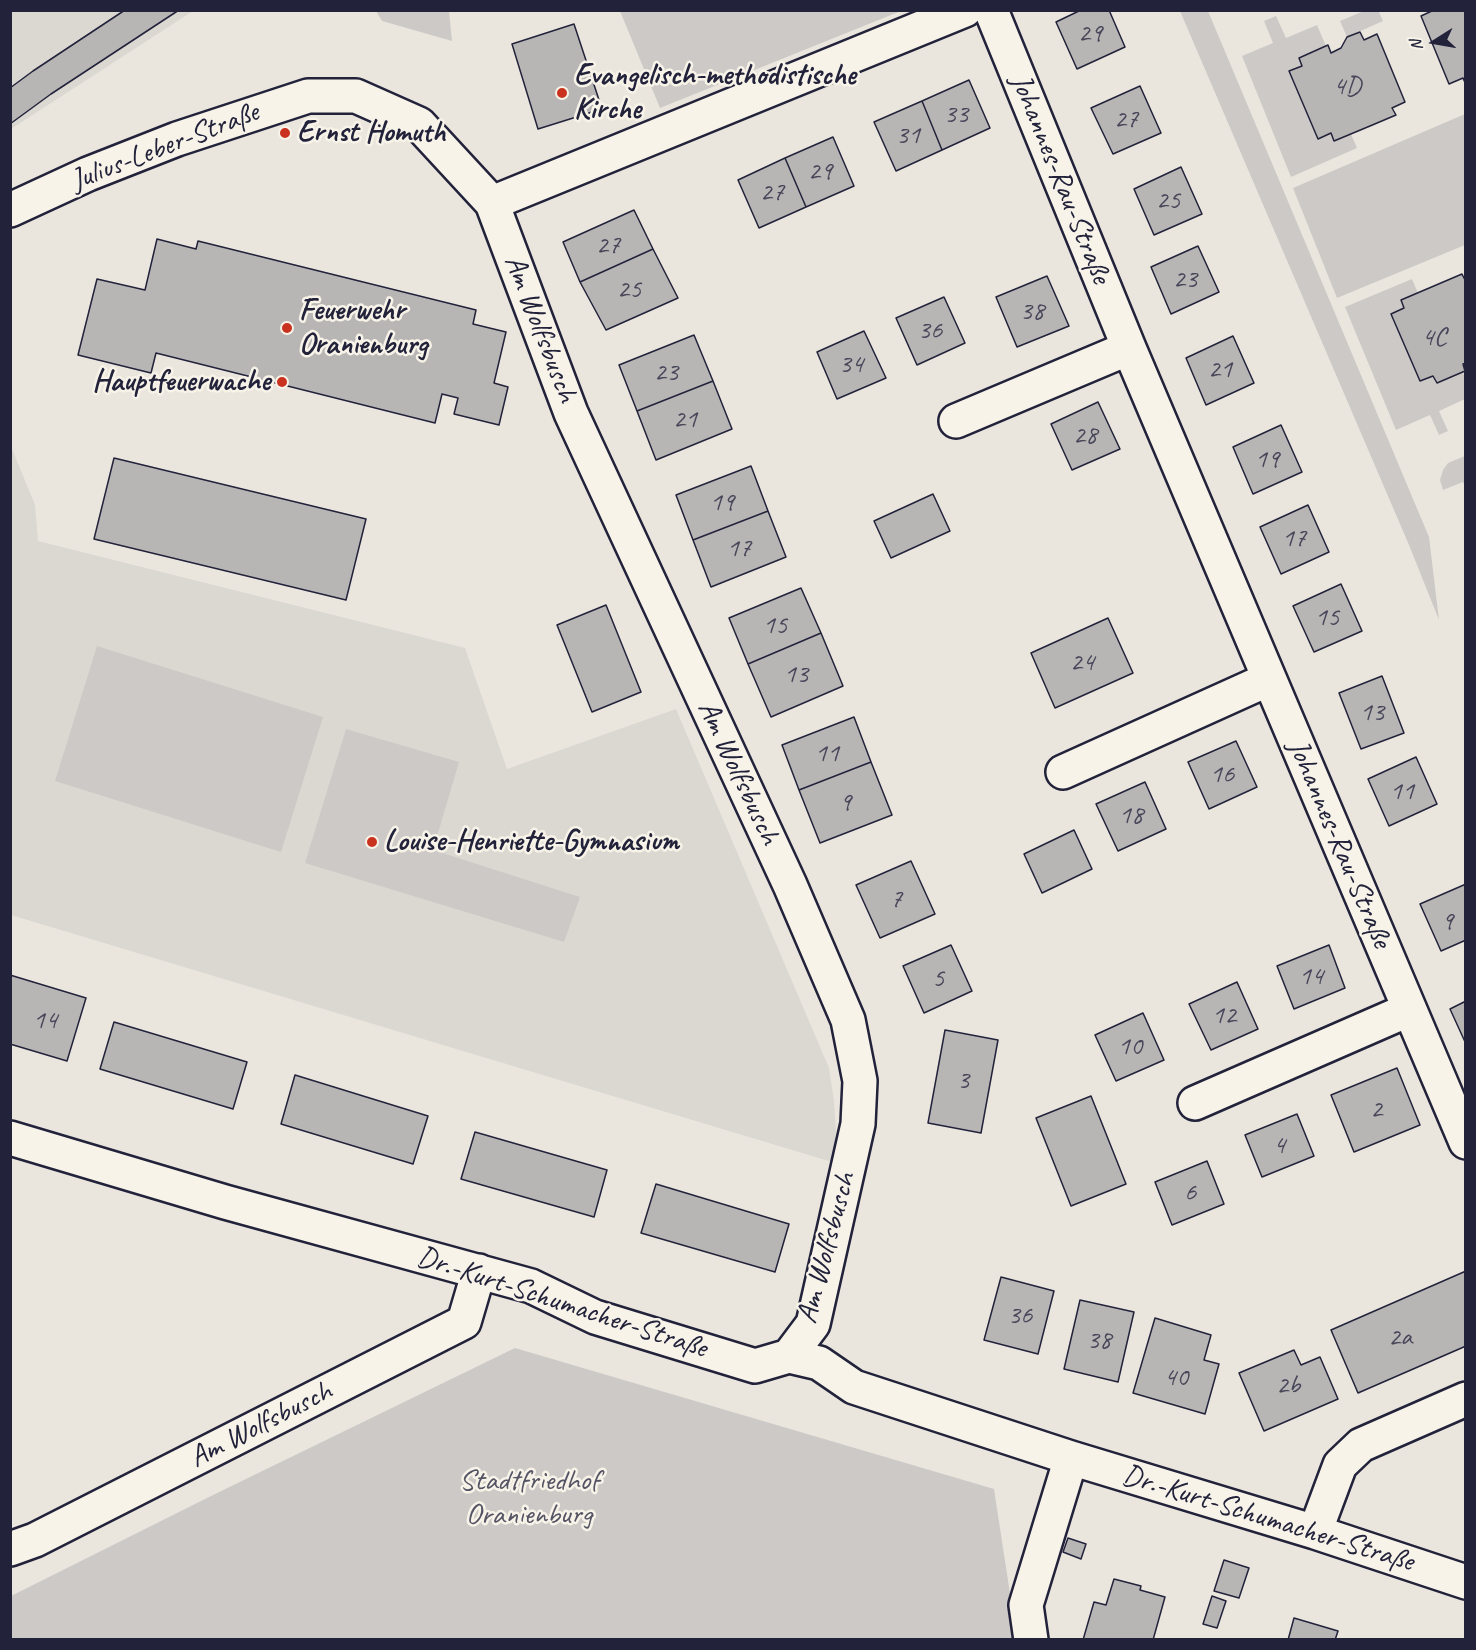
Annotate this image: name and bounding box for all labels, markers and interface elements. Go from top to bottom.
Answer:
north arrow [1404,12,1464,72]
house number: 29 [1078,18,1102,50]
text: N [1406,39,1427,52]
place label: Evangelisch-methodistische Kirche [574,58,856,128]
street label: Johannes-Rau-Straße [1002,69,1118,289]
house number: 4D [1333,71,1361,103]
marker: Evangelisch-methodistische Kirche [555,86,569,100]
street label: Julius-Leber-Straße [66,95,264,199]
house number: 33 [944,99,968,131]
house number: 27 [1114,104,1138,136]
place label: Ernst Homuth [297,115,445,151]
house number: 31 [896,120,920,152]
marker: Ernst Homuth [278,126,292,140]
house number: 29 [808,156,832,188]
house number: 27 [760,177,784,209]
house number: 25 [1156,185,1180,217]
house number: 27 [596,230,620,262]
street label: Am Wolfsbusch [495,250,585,408]
house number: 23 [1173,264,1197,296]
house number: 25 [617,274,641,306]
place label: Feuerwehr Oranienburg [299,293,427,364]
house number: 38 [1020,296,1044,328]
house number: 36 [918,315,942,347]
marker: Feuerwehr Oranienburg [280,321,294,335]
house number: 4C [1422,322,1446,354]
house number: 34 [839,349,863,381]
house number: 21 [1208,354,1232,386]
house number: 23 [654,357,678,389]
place label: Hauptfeuerwache [92,364,270,400]
marker: Hauptfeuerwache [275,375,289,389]
house number: 21 [673,404,697,436]
house number: 28 [1073,420,1097,452]
house number: 19 [1255,444,1279,476]
house number: 19 [710,487,734,519]
house number: 17 [1282,523,1306,555]
house number: 17 [727,533,751,565]
house number: 15 [1315,602,1339,634]
house number: 15 [763,610,787,642]
house number: 24 [1070,647,1094,679]
house number: 13 [784,659,808,691]
street label: Am Wolfsbusch [689,695,787,851]
house number: 13 [1360,697,1384,729]
street label: Johannes-Rau-Straße [1279,734,1399,954]
house number: 11 [815,738,839,770]
house number: 16 [1210,759,1234,791]
house number: 11 [1390,776,1414,808]
house number: 9 [839,787,851,819]
house number: 18 [1119,800,1143,832]
place label: Louise-Henriette-Gymnasium [384,824,679,860]
marker: Louise-Henriette-Gymnasium [365,835,379,849]
house number: 7 [890,884,902,916]
house number: 9 [1441,906,1453,938]
house number: 14 [1299,961,1323,993]
house number: 5 [932,963,944,995]
house number: 12 [1212,1000,1236,1032]
house number: 14 [33,1005,57,1037]
house number: 10 [1118,1031,1142,1063]
house number: 3 [957,1065,969,1097]
house number: 2 [1370,1094,1382,1126]
house number: 4 [1273,1130,1285,1162]
street label: Am Wolfsbusch [790,1169,864,1327]
house number: 6 [1184,1177,1196,1209]
street label: Dr.-Kurt-Schumacher-Straße [413,1239,711,1367]
house number: 36 [1008,1300,1032,1332]
house number: 2a [1388,1322,1412,1354]
house number: 38 [1087,1325,1111,1357]
house number: 40 [1164,1362,1188,1394]
house number: 2b [1276,1370,1300,1402]
street label: Am Wolfsbusch [184,1374,338,1476]
street label: Dr.-Kurt-Schumacher-Straße [1118,1458,1418,1580]
park label: Stadtfriedhof Oranienburg [459,1463,599,1534]

